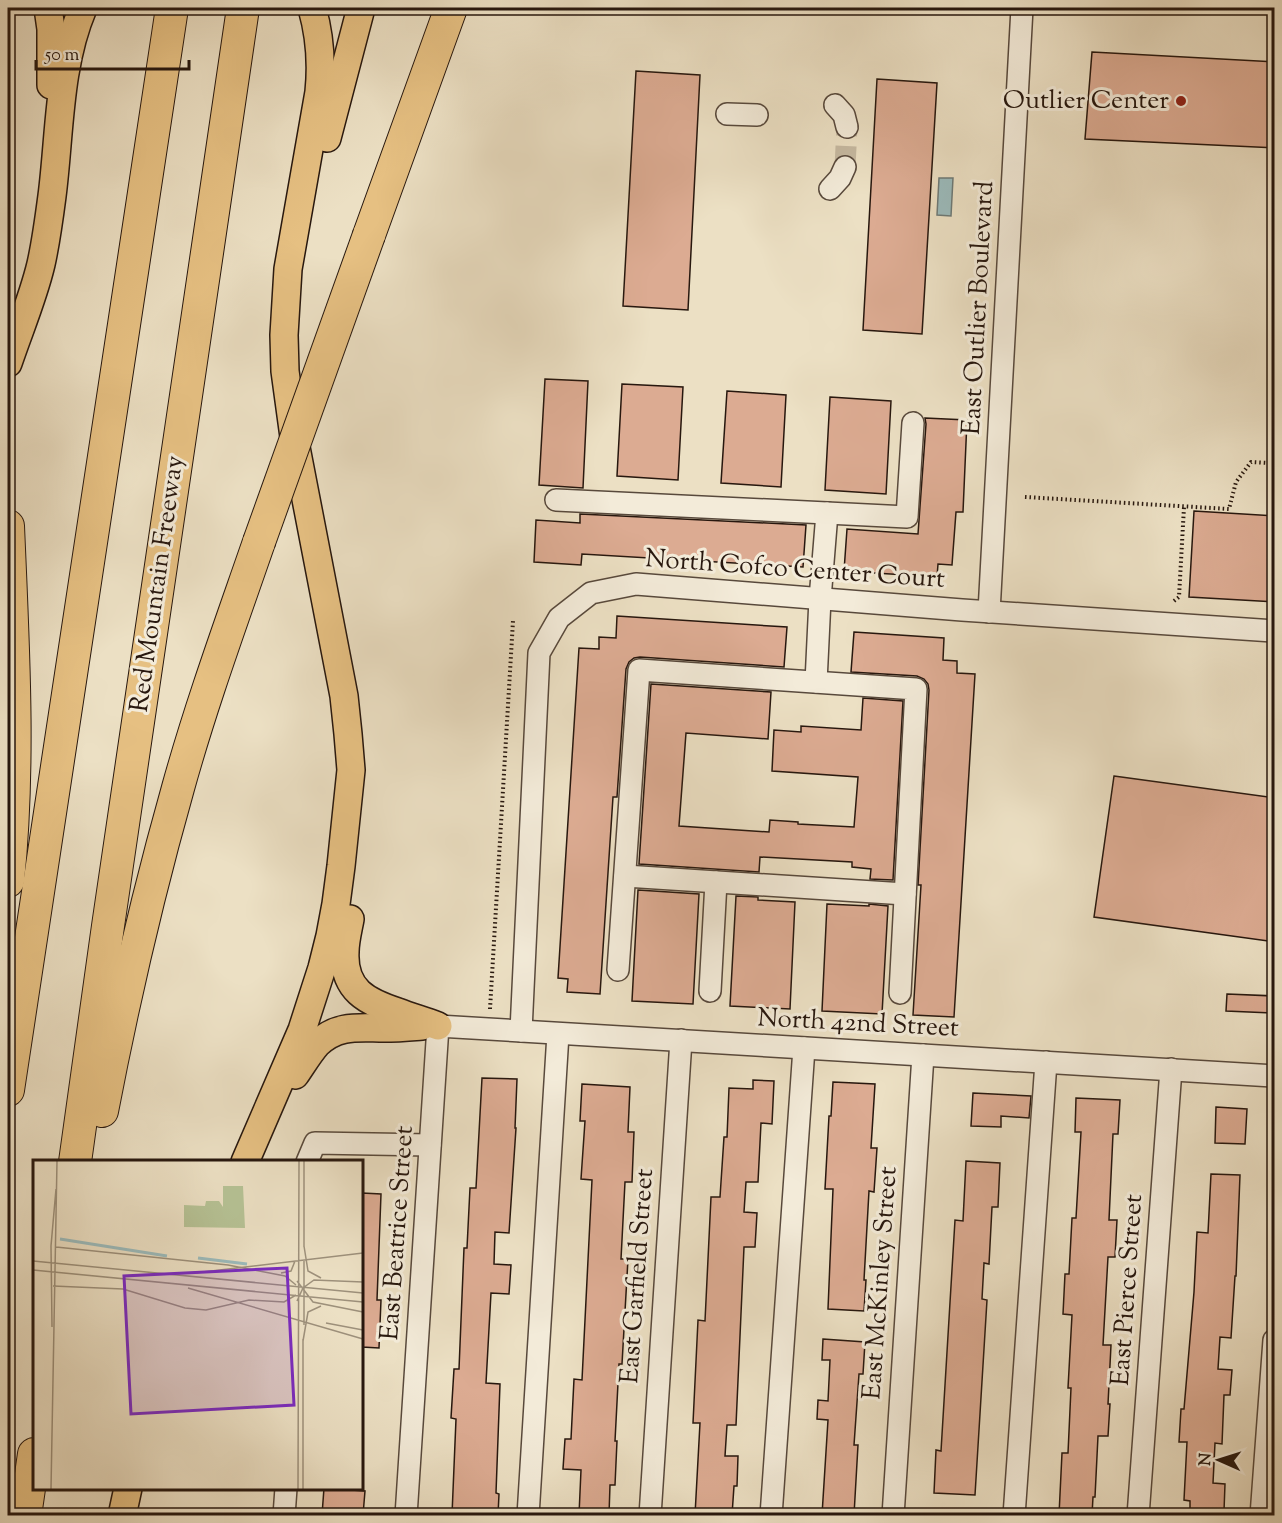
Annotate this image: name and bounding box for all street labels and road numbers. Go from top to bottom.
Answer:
street label: East Outlier Boulevard [954,180,1004,436]
street label: Red Mountain Freeway [122,453,194,715]
street label: North Cofco Center Court [644,541,946,599]
street label: North 42nd Street [756,1000,960,1048]
street label: East Beatrice Street [372,1124,424,1342]
street label: East McKinley Street [854,1165,908,1401]
street label: East Garfield Street [612,1167,664,1385]
street label: East Pierce Street [1103,1193,1153,1387]

